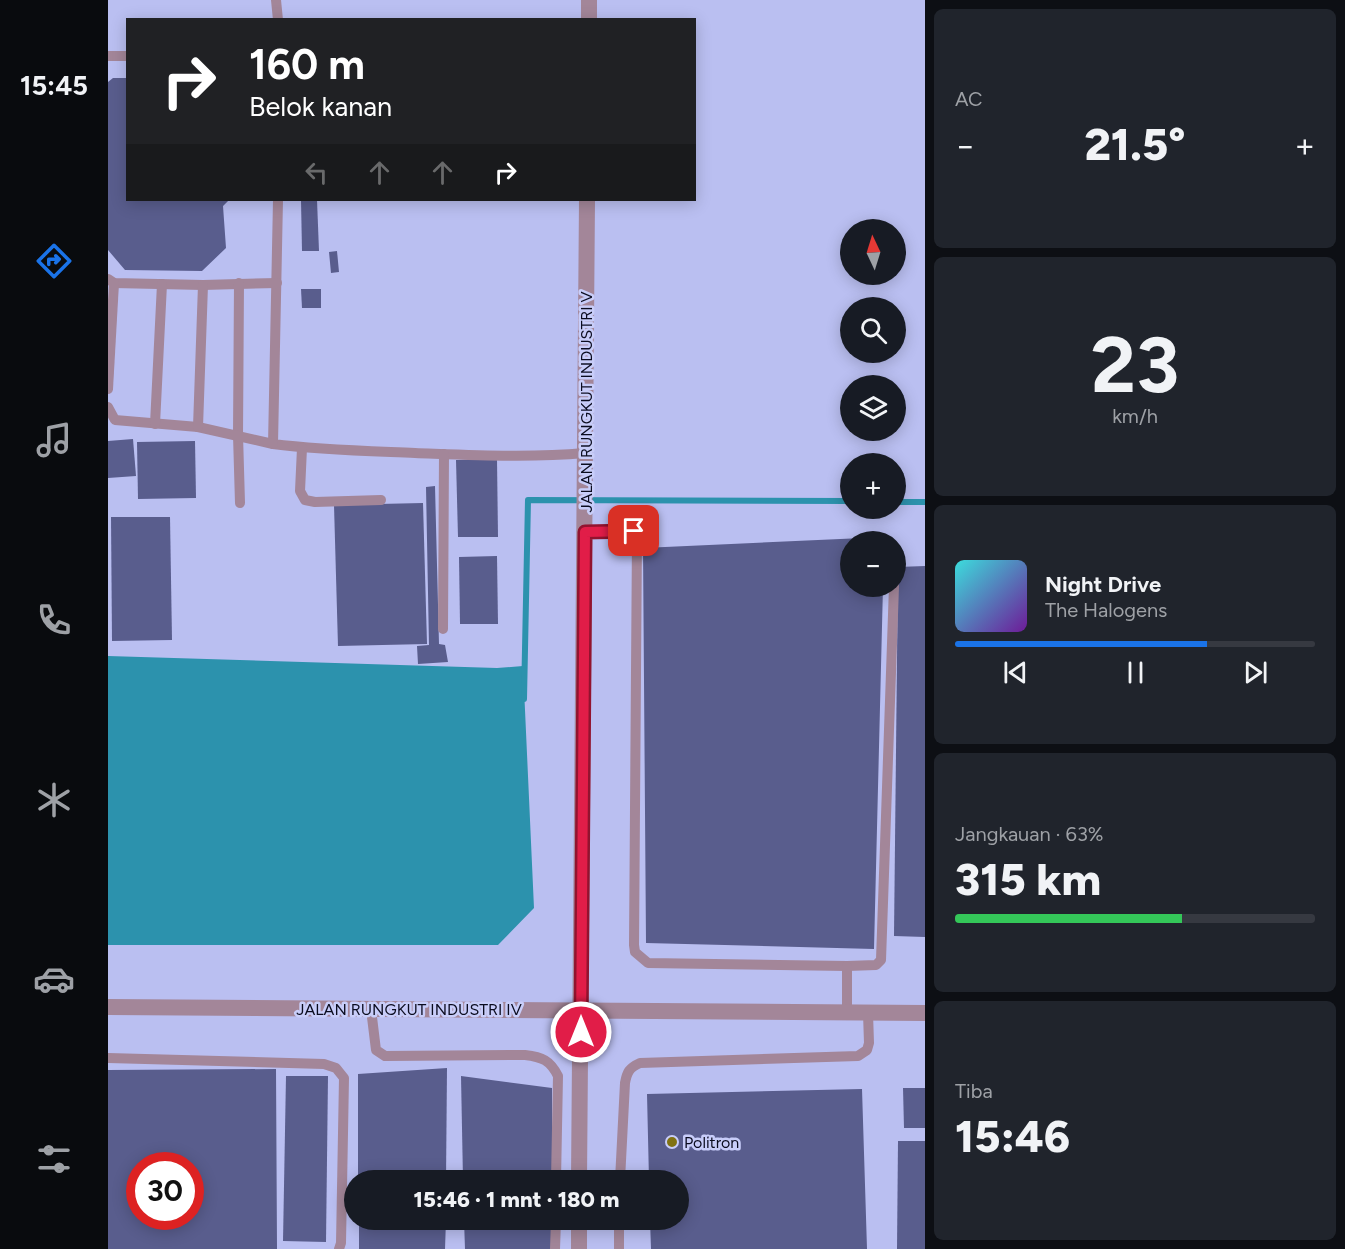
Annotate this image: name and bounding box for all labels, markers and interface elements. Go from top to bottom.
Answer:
text: 160 m [249,39,365,90]
icon: right [150,42,228,120]
text: 15:45 [20,69,88,102]
text: AC [955,87,983,111]
text: Belok kanan [249,90,392,123]
text: 21.5° [1084,117,1186,171]
text: − [955,126,976,165]
text: + [1294,126,1315,165]
icon: left [300,156,333,189]
icon: ahead [363,156,396,189]
icon: ahead [426,156,459,189]
icon: right [489,156,522,189]
north arrow [840,219,906,285]
map controls [840,219,906,597]
icon: directions [33,240,75,282]
street label: JALAN RUNGKUT INDUSTRI V [577,291,596,513]
button: search [840,297,906,363]
text: 23 [1091,318,1179,412]
button: layers [840,375,906,441]
text: km/h [1112,404,1158,428]
icon: music [33,419,75,461]
button: + [840,453,906,519]
pin [608,505,659,556]
icon: arrive [617,514,650,547]
button: − [840,531,906,597]
text: Night Drive [1045,571,1161,598]
text: The Halogens [1045,598,1167,622]
icon: phone [33,599,75,641]
icon: previous [999,656,1032,689]
icon: pause [1119,656,1152,689]
icon: next [1239,656,1272,689]
icon: climate [33,779,75,821]
text: Jangkauan · 63% [955,822,1103,846]
text: 315 km [955,852,1101,906]
icon: car [33,958,75,1000]
street label: JALAN RUNGKUT INDUSTRI IV [296,1000,522,1019]
position arrow [549,1000,613,1064]
text: Tiba [955,1079,993,1103]
text: 15:46 [955,1109,1070,1163]
place label: Politron [684,1133,739,1152]
marker: Politron [665,1135,679,1149]
icon: filters [33,1138,75,1180]
speed limit sign: 30 [126,1152,204,1230]
text: 15:46 · 1 mnt · 180 m [414,1186,619,1213]

